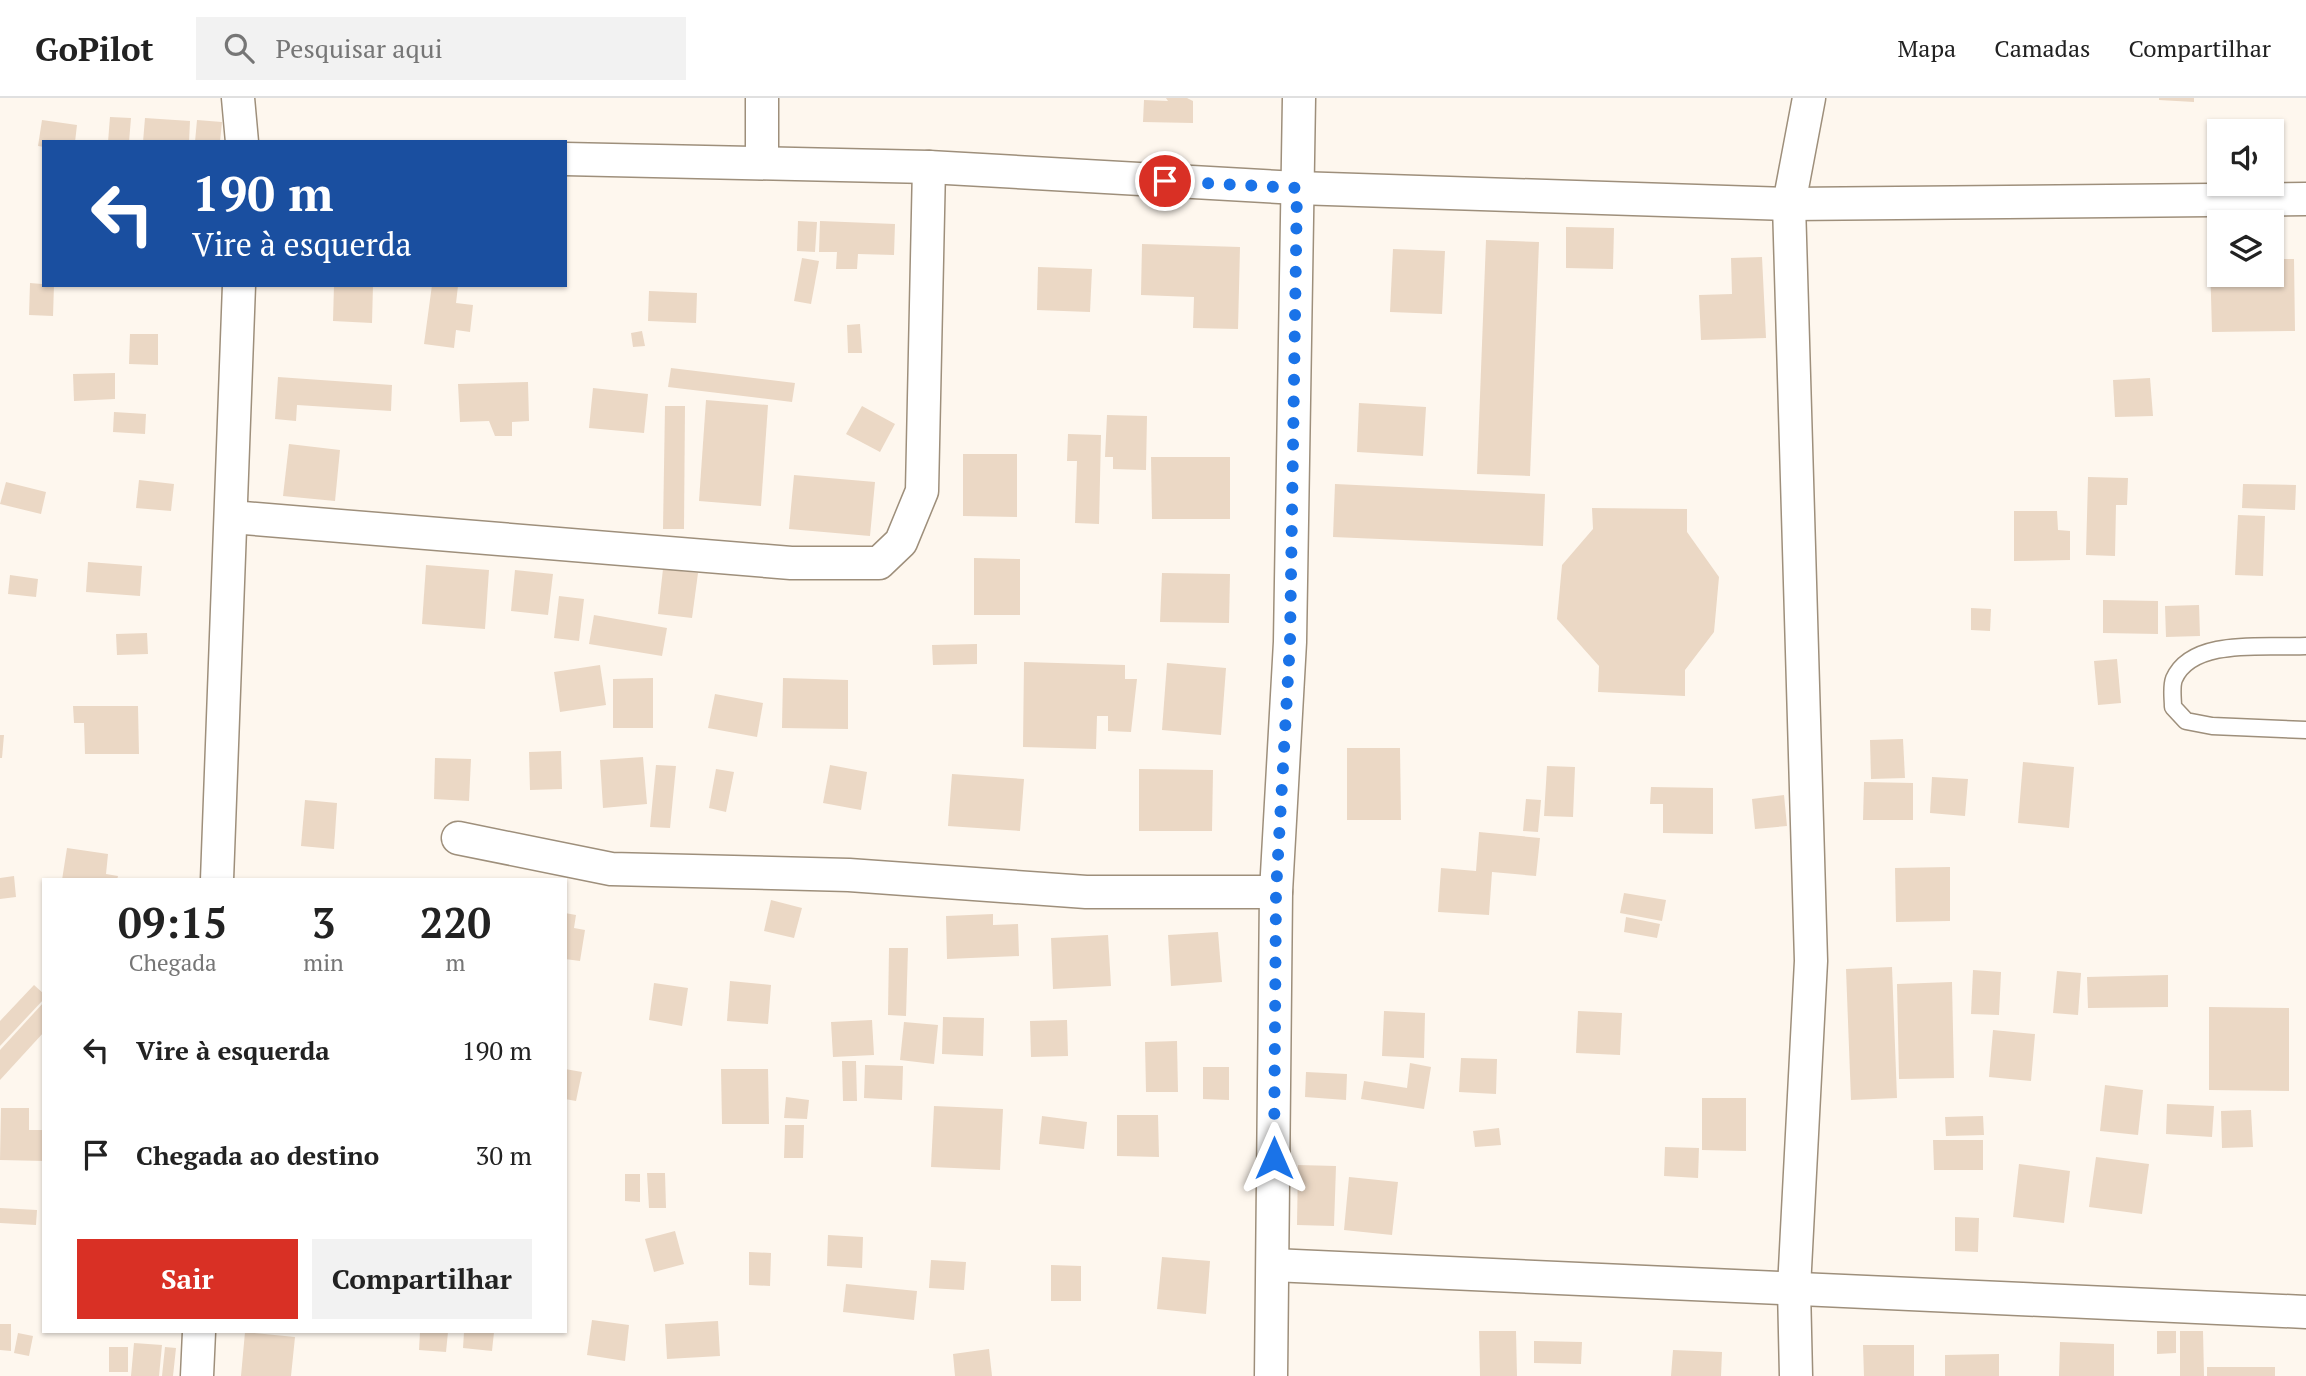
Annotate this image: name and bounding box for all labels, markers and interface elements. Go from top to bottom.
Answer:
search box [196,17,686,80]
text: GoPilot [35,27,154,70]
icon: search [220,29,258,67]
text: Pesquisar aqui [276,31,442,65]
text: Mapa [1898,32,1956,64]
text: Camadas [1994,32,2090,64]
text: Compartilhar [2128,32,2271,64]
map controls [2207,119,2284,287]
button: sound [2207,119,2284,196]
pin [1135,151,1195,211]
text: 190 m [192,160,334,225]
icon: arrive [1146,162,1184,200]
icon: left [77,168,168,259]
button: layers [2207,210,2284,287]
text: Vire à esquerda [192,223,412,265]
text: 09:15 [118,894,227,950]
text: 3 [312,894,335,950]
text: 220 [420,894,491,950]
text: Chegada [129,947,217,978]
text: min [303,947,344,978]
text: m [445,947,465,978]
icon: left [77,1031,115,1069]
text: Vire à esquerda [136,1033,330,1067]
text: 190 m [462,1033,532,1067]
position arrow [1237,1121,1311,1195]
icon: arrive [77,1136,115,1174]
text: Chegada ao destino [136,1138,379,1172]
text: 30 m [476,1138,532,1172]
button: Sair [77,1239,298,1319]
button: Compartilhar [312,1239,532,1319]

